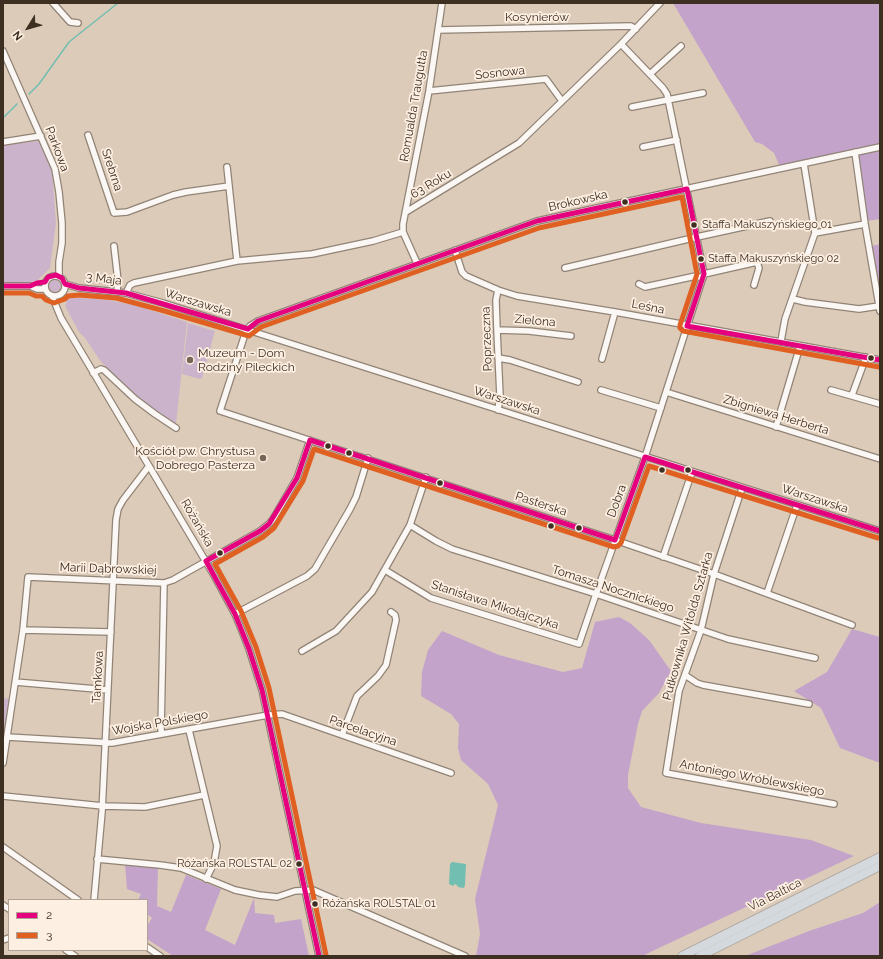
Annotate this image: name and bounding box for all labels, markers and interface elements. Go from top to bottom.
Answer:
north arrow [8,8,48,48]
street label: Kosynierów [505,10,569,24]
text: N [10,28,26,43]
street label: Romualda Traugutta [397,49,431,163]
street label: Sosnowa [474,63,526,83]
street label: Parkowa [42,124,72,174]
street label: Srebrna [98,147,126,193]
street label: 63 Roku [408,166,454,202]
street label: Brokowska [547,187,609,215]
unlabelled marker [620,197,630,207]
place label: Staffa Makuszyńskiego 01 [702,218,832,232]
marker: Staffa Makuszyńskiego 01 [689,220,699,230]
place label: Staffa Makuszyńskiego 02 [708,252,839,266]
marker: Staffa Makuszyńskiego 02 [696,254,706,264]
street label: 3 Maja [85,270,123,288]
street label: Warszawska [163,286,233,320]
street label: Leśna [630,297,666,317]
street label: Poprzeczna [479,306,495,372]
street label: Zielona [514,312,556,330]
place label: Muzeum - Dom Rodziny Pileckich [198,346,295,374]
unlabelled marker [866,353,876,363]
marker: Muzeum - Dom Rodziny Pileckich [185,355,195,365]
street label: Warszawska [472,383,542,419]
street label: Zbigniewa Herberta [721,392,831,438]
unlabelled marker [323,441,333,451]
place label: Kościół pw. Chrystusa Dobrego Pasterza [135,444,255,472]
unlabelled marker [344,448,354,458]
marker: Kościół pw. Chrystusa Dobrego Pasterza [258,453,268,463]
unlabelled marker [657,465,667,475]
unlabelled marker [683,465,693,475]
unlabelled marker [435,478,445,488]
street label: Warszawska [780,481,850,517]
street label: Dobra [604,483,630,519]
street label: Pasterska [513,489,569,519]
street label: Różańska [178,497,216,549]
unlabelled marker [546,521,556,531]
unlabelled marker [574,523,584,533]
unlabelled marker [215,548,225,558]
street label: Pułkownika Witolda Sztarka [660,550,716,702]
street label: Marii Dąbrowskiej [59,560,157,578]
street label: Tomasza Nocznickiego [550,562,676,616]
street label: Stanisława Mikołajczyka [429,578,561,632]
street label: Tamkowa [89,650,107,704]
street label: Wojska Polskiego [111,707,209,739]
street label: Parcelacyjna [327,713,399,749]
street label: Antoniego Wróblewskiego [678,757,826,799]
place label: Różańska ROLSTAL 02 [177,857,292,871]
marker: Różańska ROLSTAL 02 [294,859,304,869]
street label: Via Baltica [746,875,804,915]
place label: Różańska ROLSTAL 01 [322,897,436,911]
legend [8,899,148,951]
marker: Różańska ROLSTAL 01 [310,899,320,909]
text: 2 [46,908,52,922]
text: 3 [46,928,52,942]

